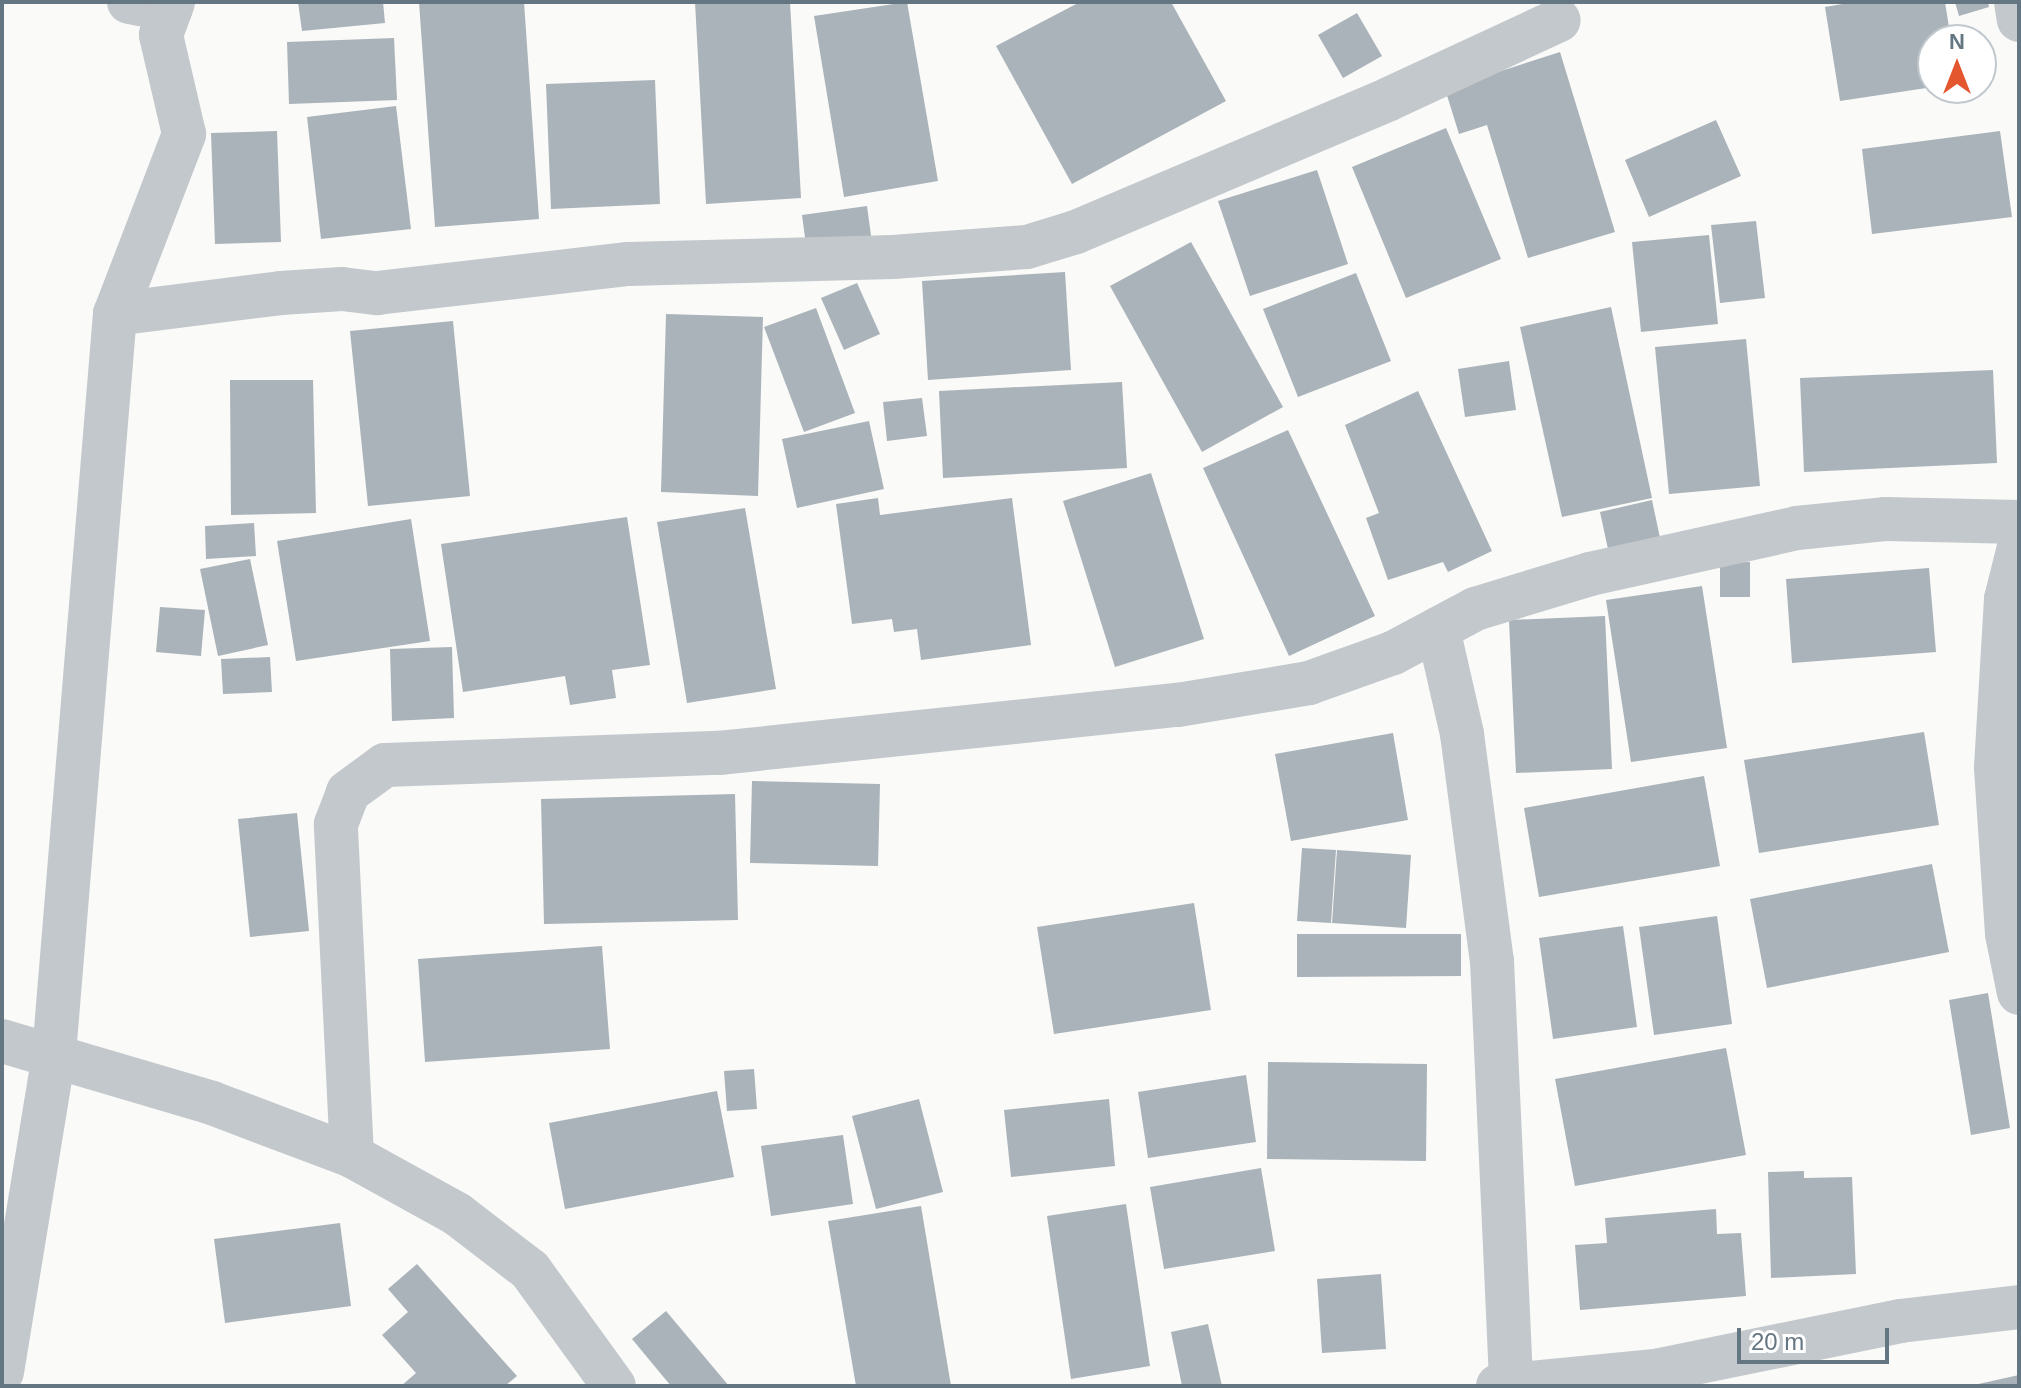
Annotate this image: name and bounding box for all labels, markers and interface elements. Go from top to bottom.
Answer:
north arrow [1917,24,1997,104]
text: N [1949,29,1965,54]
scale bar [1741,1312,1893,1362]
text: 20 m [1751,1328,1804,1355]

